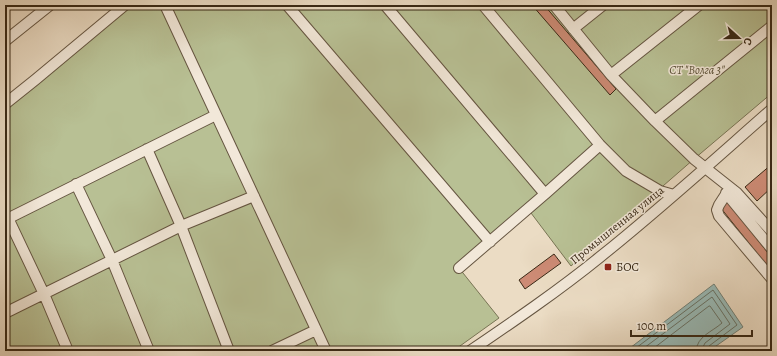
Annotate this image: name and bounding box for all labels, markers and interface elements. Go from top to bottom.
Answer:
north arrow [719,18,759,58]
text: С [740,36,756,47]
park label: СТ "Волга 3" [669,62,725,78]
street label: Промышленная улица [567,182,668,268]
place label: БОС [616,259,639,275]
marker: БОС [603,262,613,272]
scale bar [631,312,752,338]
text: 100 m [637,318,666,334]

